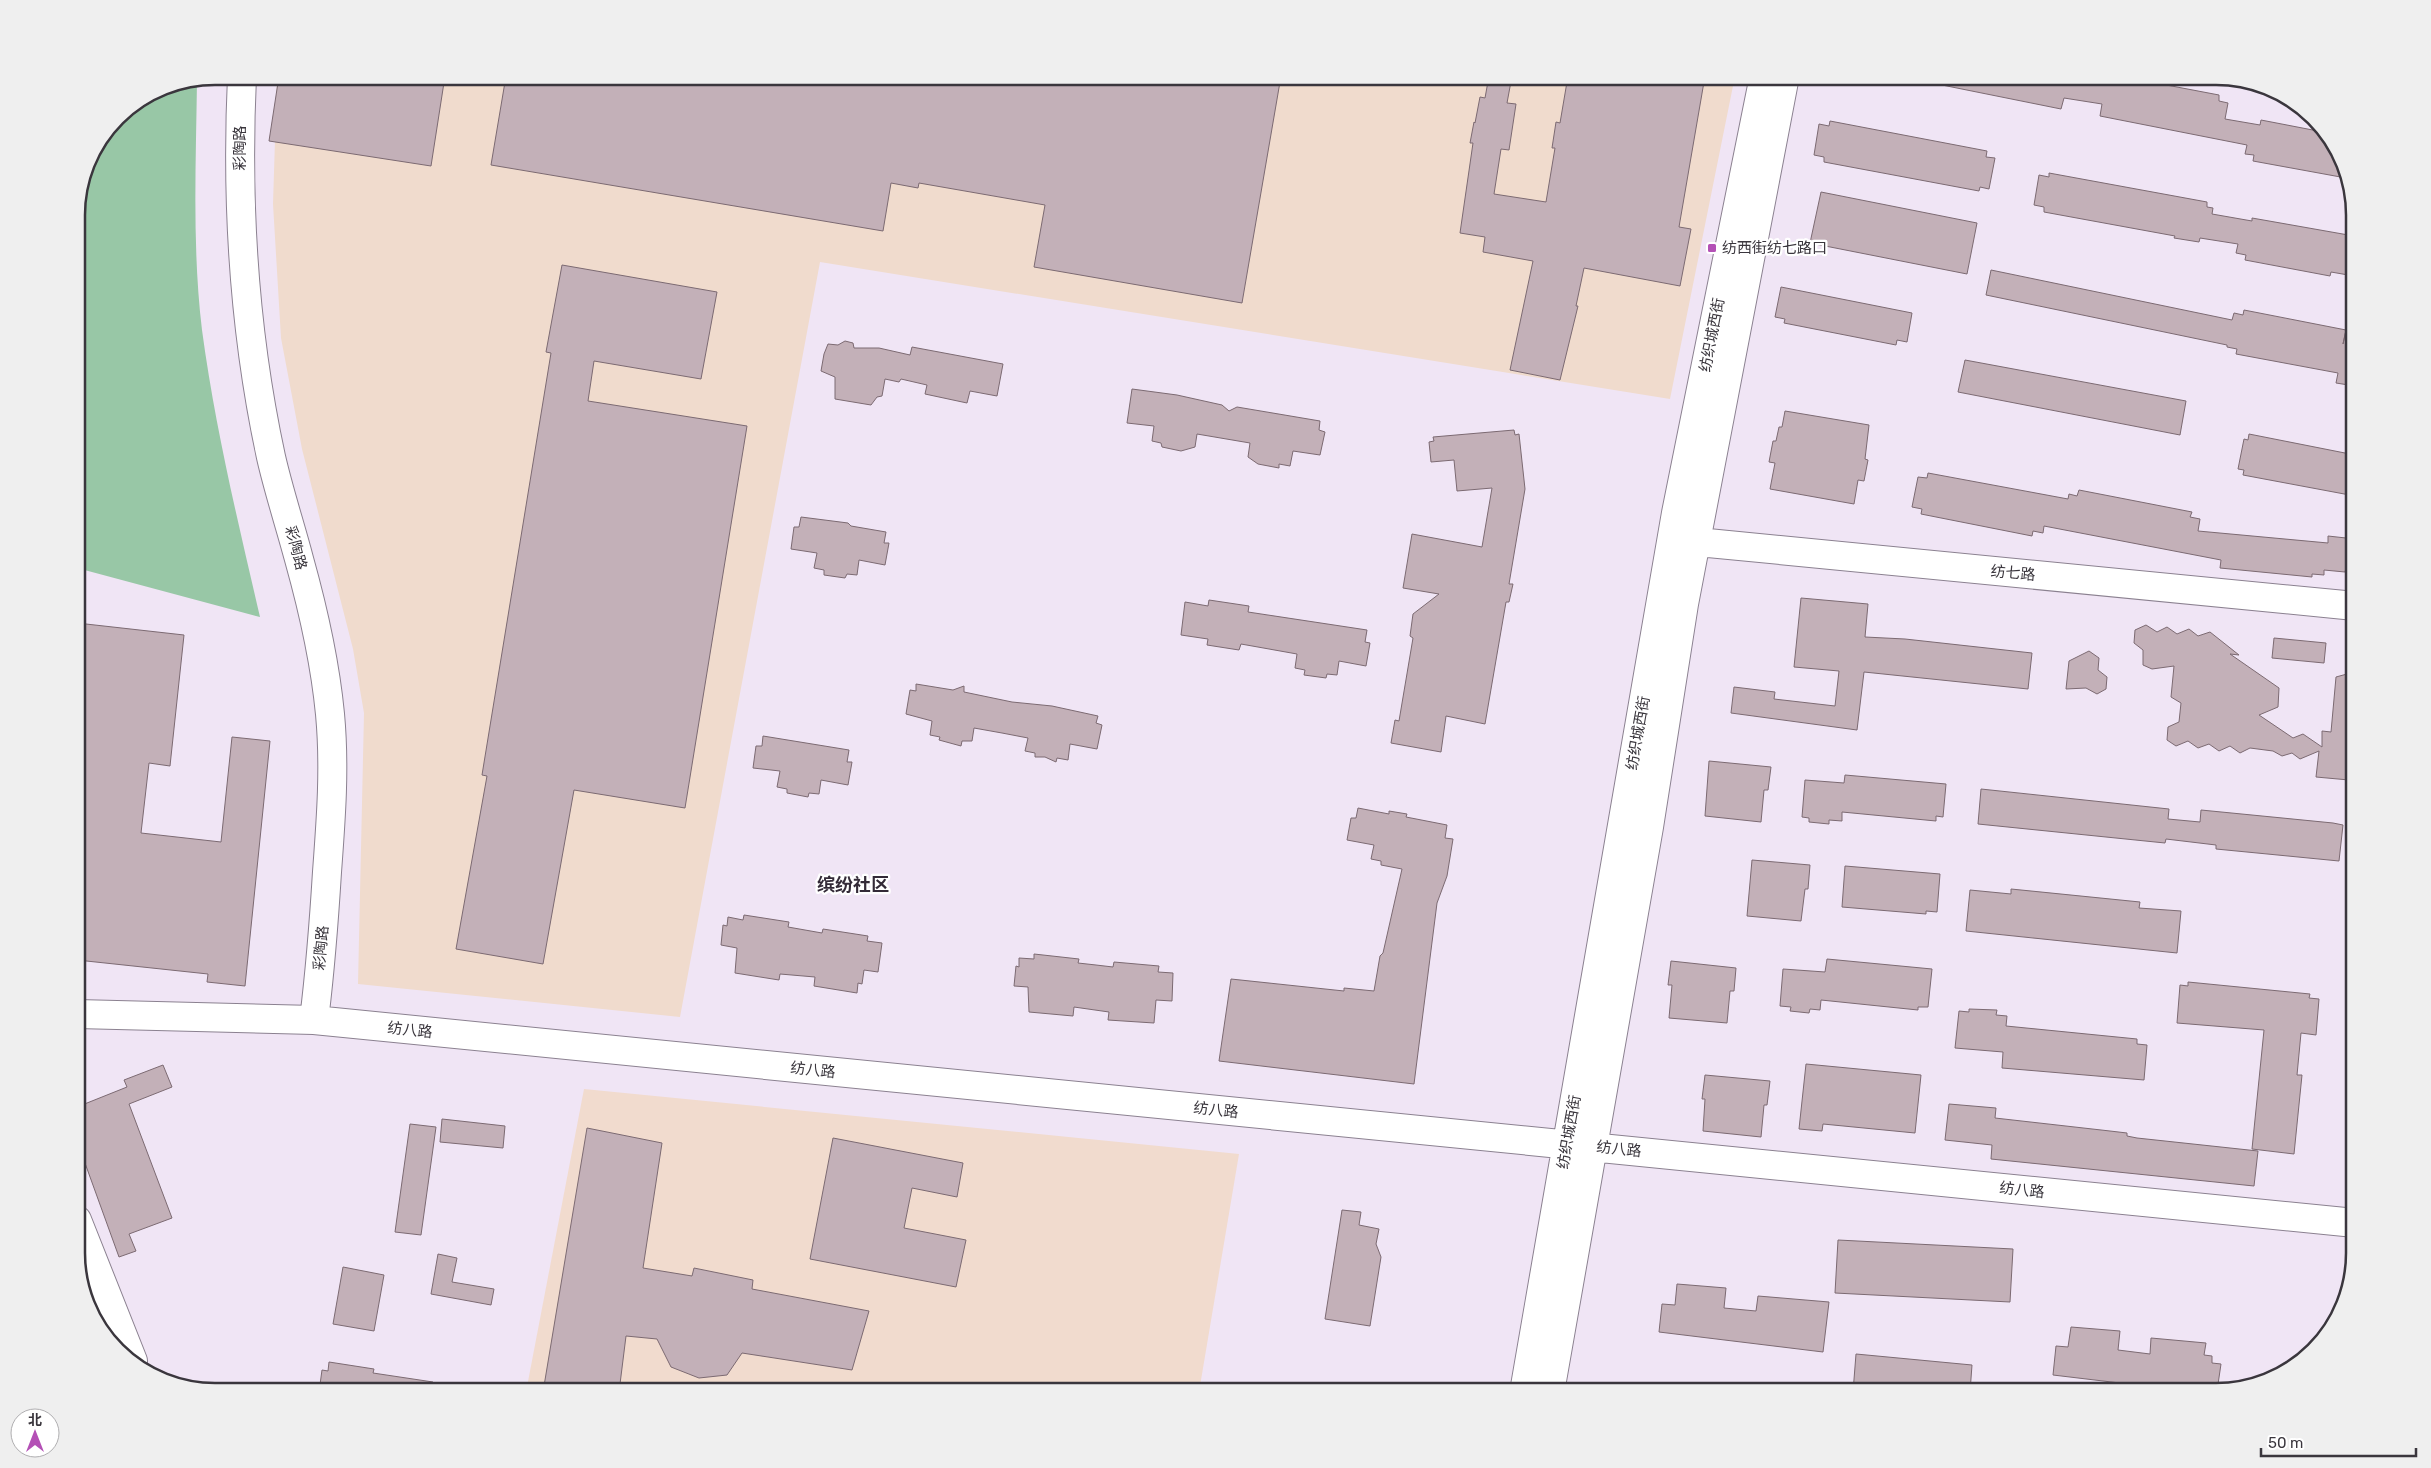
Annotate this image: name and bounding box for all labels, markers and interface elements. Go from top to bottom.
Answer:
street label: 彩陶路 [231,125,249,171]
place label: 纺西街纺七路口 [1722,239,1827,257]
marker: 纺西街纺七路口 [1706,242,1718,254]
street label: 纺织城西街 [1696,296,1728,374]
street label: 彩陶路 [281,524,311,572]
street label: 纺七路 [1990,562,2036,584]
street label: 纺织城西街 [1623,694,1653,772]
district label: 缤纷社区 [817,874,889,896]
street label: 彩陶路 [310,925,332,971]
street label: 纺八路 [387,1019,433,1041]
street label: 纺八路 [790,1059,836,1081]
street label: 纺织城西街 [1554,1093,1584,1171]
street label: 纺八路 [1193,1099,1239,1121]
street label: 纺八路 [1596,1138,1642,1160]
street label: 纺八路 [1999,1179,2045,1201]
north arrow [10,1408,60,1458]
text: 北 [28,1412,42,1429]
scale bar [2261,1426,2416,1458]
text: 50 m [2268,1434,2303,1452]

